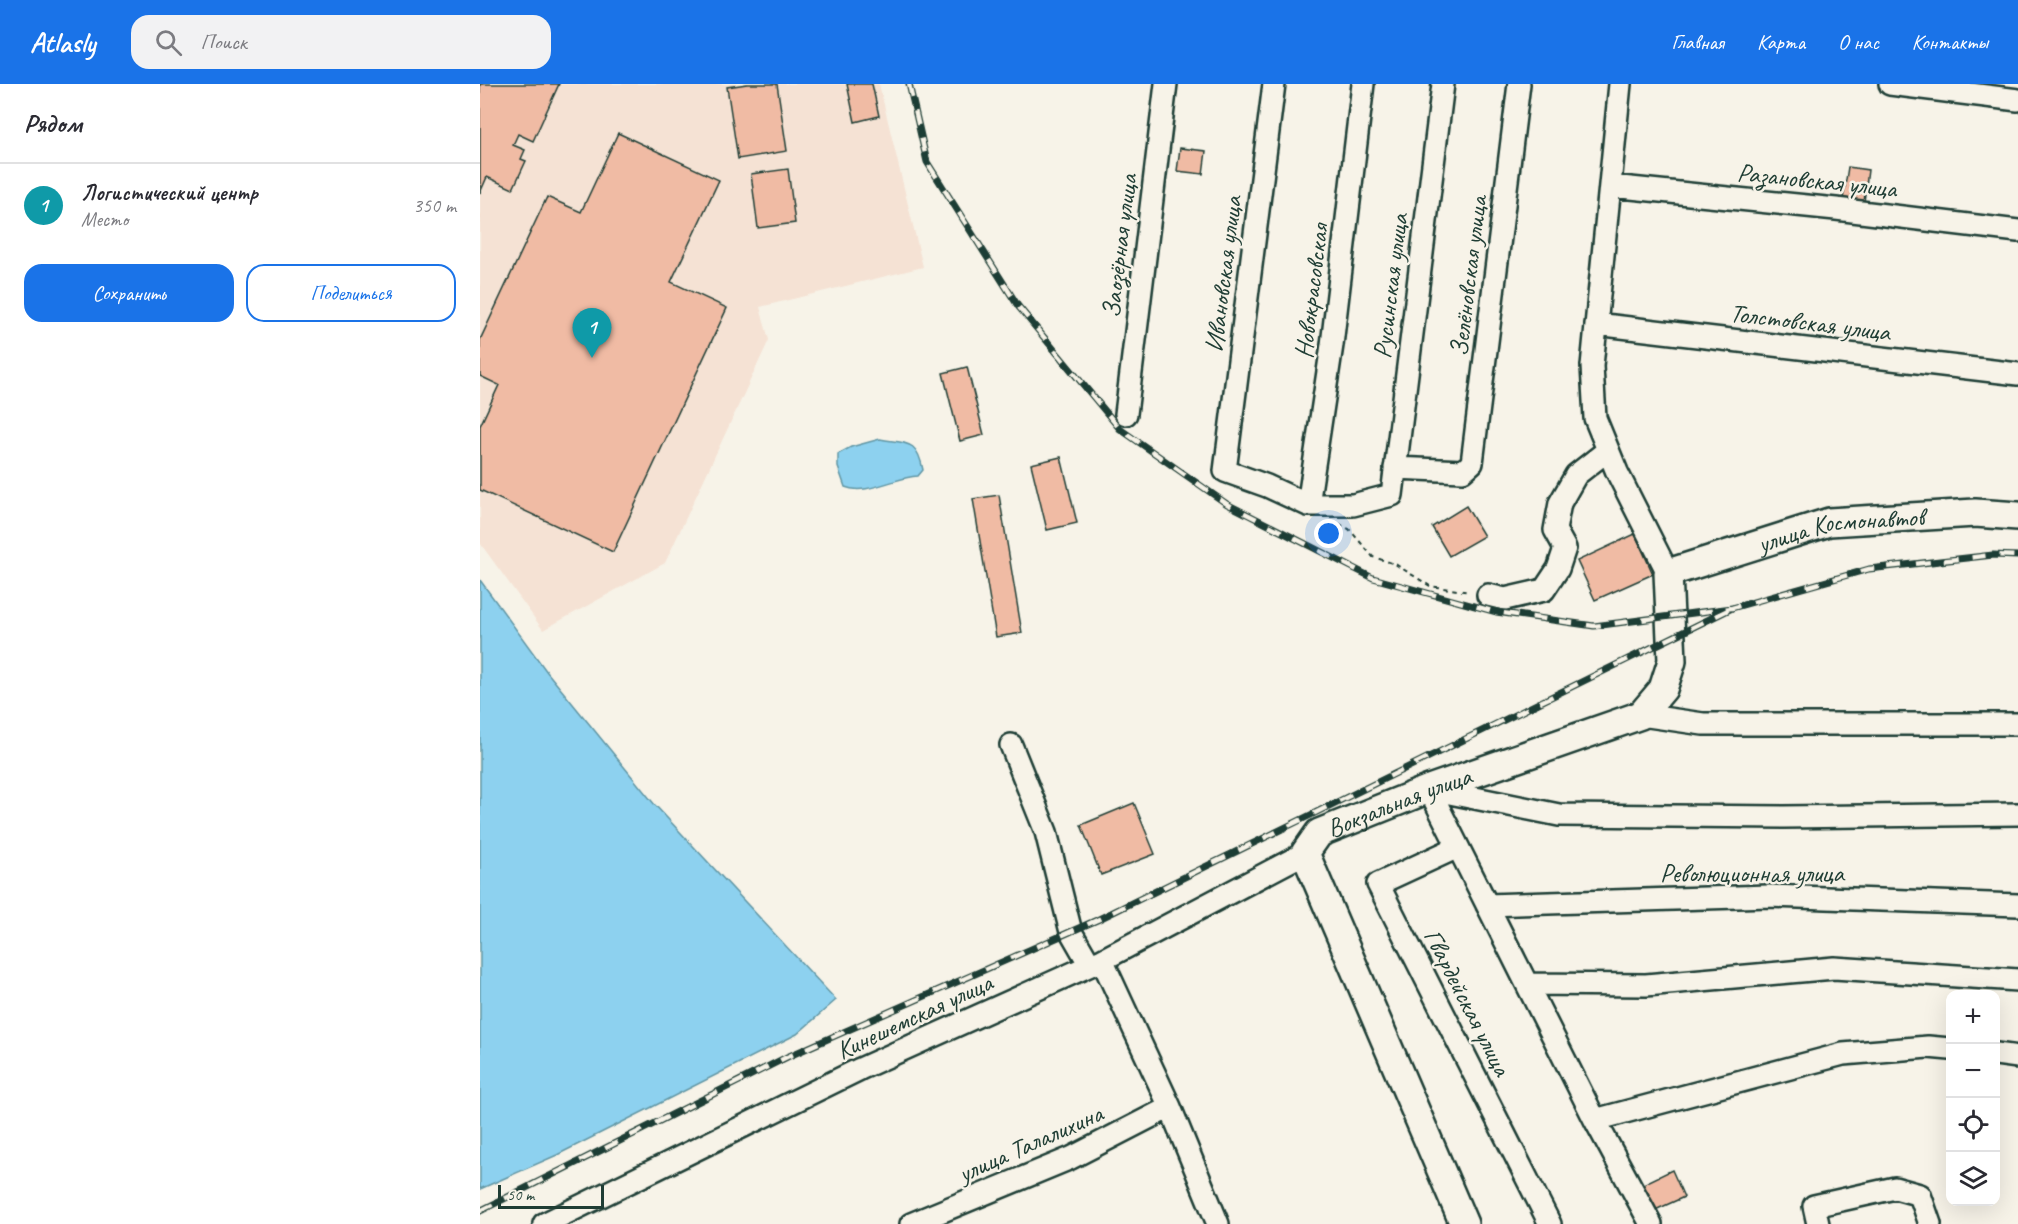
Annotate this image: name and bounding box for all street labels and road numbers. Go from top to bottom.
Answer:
street label: Разановская улица [1736,156,1900,206]
street label: Заозёрная улица [1094,171,1146,320]
street label: Зелёновская улица [1442,192,1495,358]
street label: Ивановская улица [1198,193,1250,354]
street label: Русинская улица [1365,210,1416,360]
street label: Новокрасовская [1287,220,1336,360]
street label: Толстовская улица [1728,296,1894,349]
street label: улица Космонавтов [1752,500,1929,561]
street label: Вокзальная улица [1322,759,1478,845]
street label: Революционная улица [1660,857,1846,890]
street label: Гвардейская улица [1416,923,1519,1083]
street label: Кинешемская улица [831,965,999,1067]
street label: улица Талалихина [951,1096,1109,1191]

